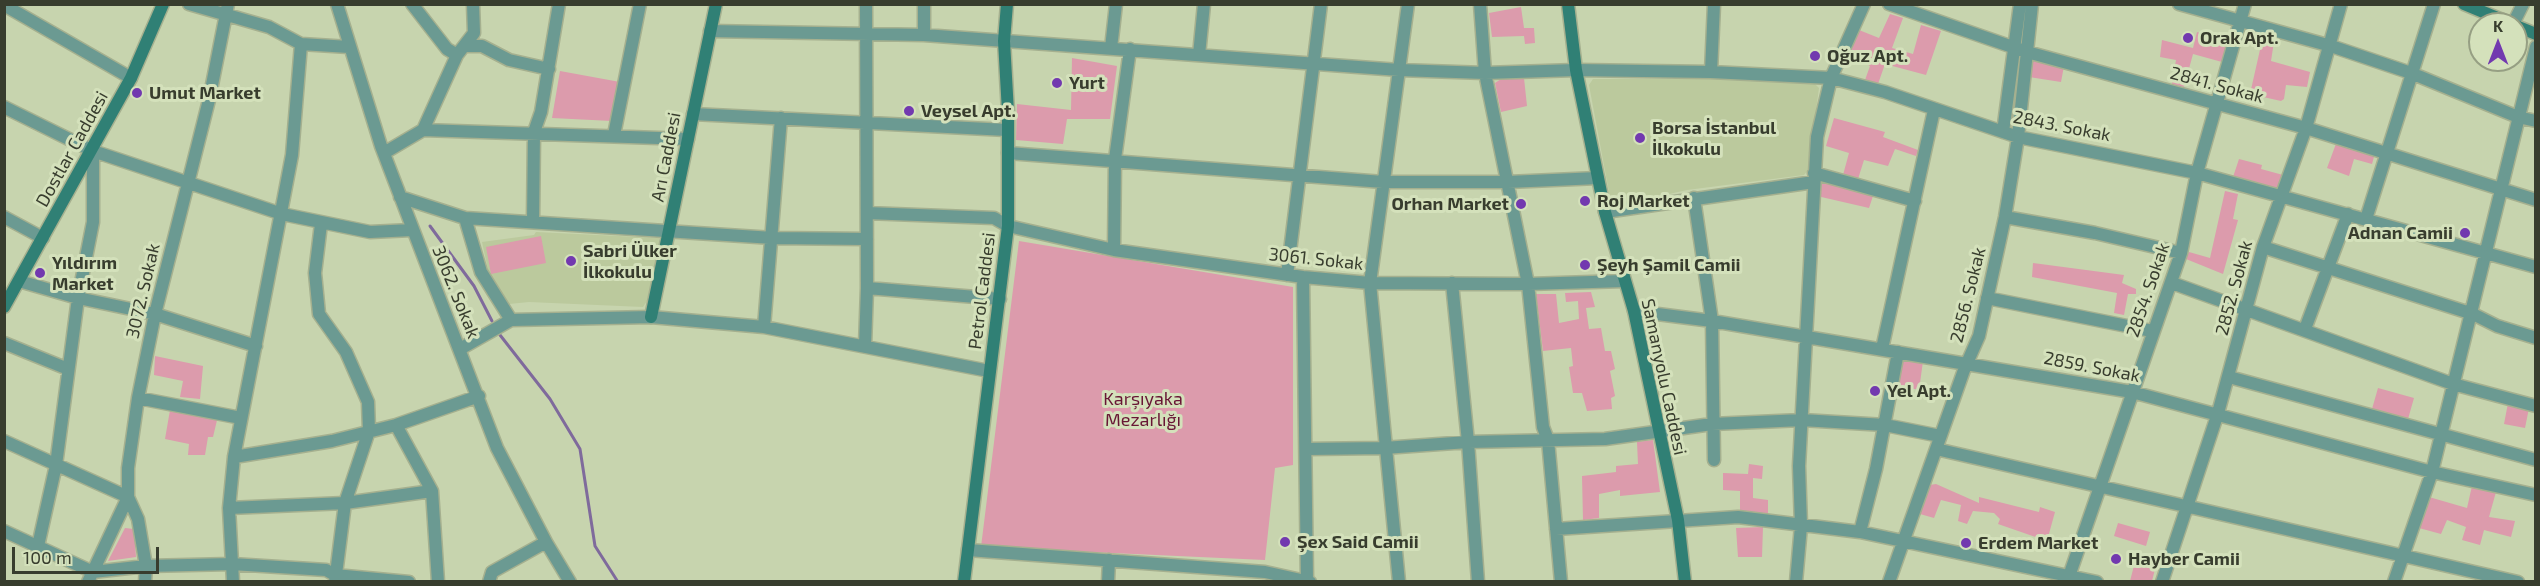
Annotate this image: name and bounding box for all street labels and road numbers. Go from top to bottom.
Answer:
street label: 2841. Sokak [2168,62,2266,108]
street label: Dostlar Caddesi [31,87,113,211]
street label: 2843. Sokak [2011,106,2113,146]
street label: Arı Caddesi [647,110,685,204]
street label: Petrol Caddesi [964,231,1000,351]
street label: 2852. Sokak [2211,238,2257,338]
street label: 2854. Sokak [2122,240,2174,340]
street label: 3072. Sokak [122,241,164,341]
street label: 3062. Sokak [428,243,484,341]
street label: 3061. Sokak [1268,243,1364,275]
street label: 2856. Sokak [1946,245,1990,345]
street label: Samanyolu Caddesi [1637,297,1691,457]
street label: 2859. Sokak [2042,347,2142,387]

